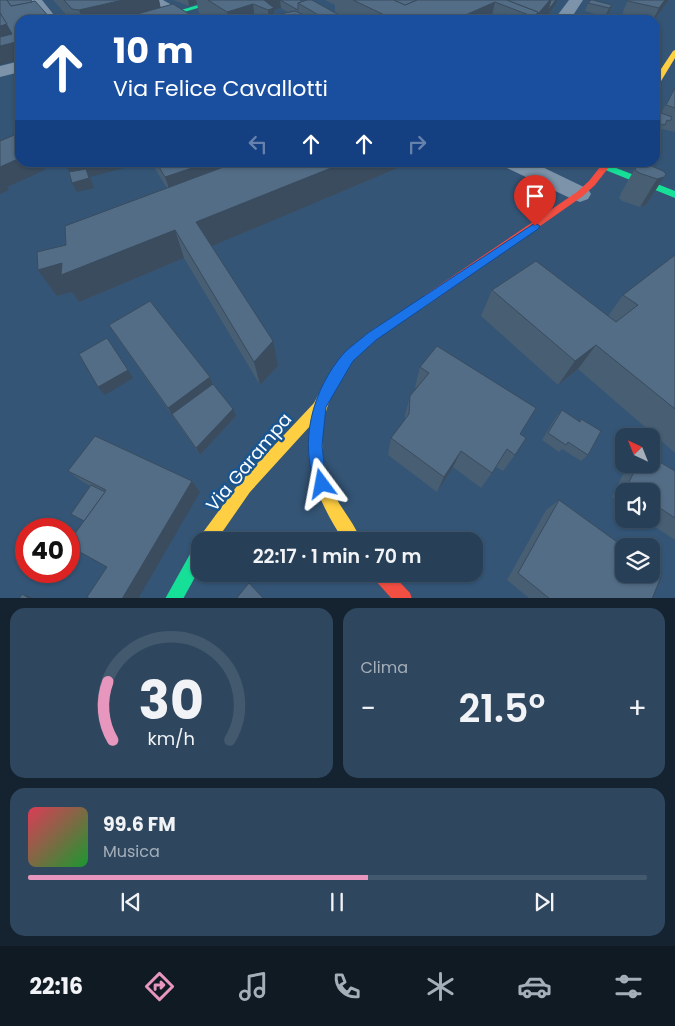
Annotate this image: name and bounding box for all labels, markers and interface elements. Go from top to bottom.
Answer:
text: 10 m [113,26,193,75]
icon: ahead [30,35,95,100]
text: Via Felice Cavallotti [113,73,328,104]
icon: left [244,130,272,158]
icon: ahead [297,130,325,158]
icon: ahead [350,130,378,158]
icon: right [403,130,431,158]
pin [514,175,556,226]
icon: arrive [521,182,549,210]
street label: Via Garampa [200,407,297,516]
north arrow [615,428,660,472]
map controls [615,428,660,583]
position arrow [295,457,347,509]
button: sound [615,483,660,528]
speed limit sign: 40 [15,518,80,583]
button: layers [615,538,660,583]
text: 22:17 · 1 min · 70 m [253,543,421,570]
text: Clima [361,656,408,679]
text: 30 [139,664,204,737]
text: 21.5° [459,682,545,735]
text: − [361,689,376,728]
text: + [628,689,647,728]
text: km/h [147,726,195,751]
text: 99.6 FM [103,811,176,838]
text: Musica [103,840,160,863]
icon: previous [117,888,145,916]
icon: pause [323,888,351,916]
icon: next [530,888,558,916]
icon: directions [142,969,177,1004]
icon: music [236,969,271,1004]
icon: phone [329,969,364,1004]
icon: climate [423,969,458,1004]
icon: car [517,969,552,1004]
icon: filters [611,969,646,1004]
text: 22:16 [29,971,83,1002]

